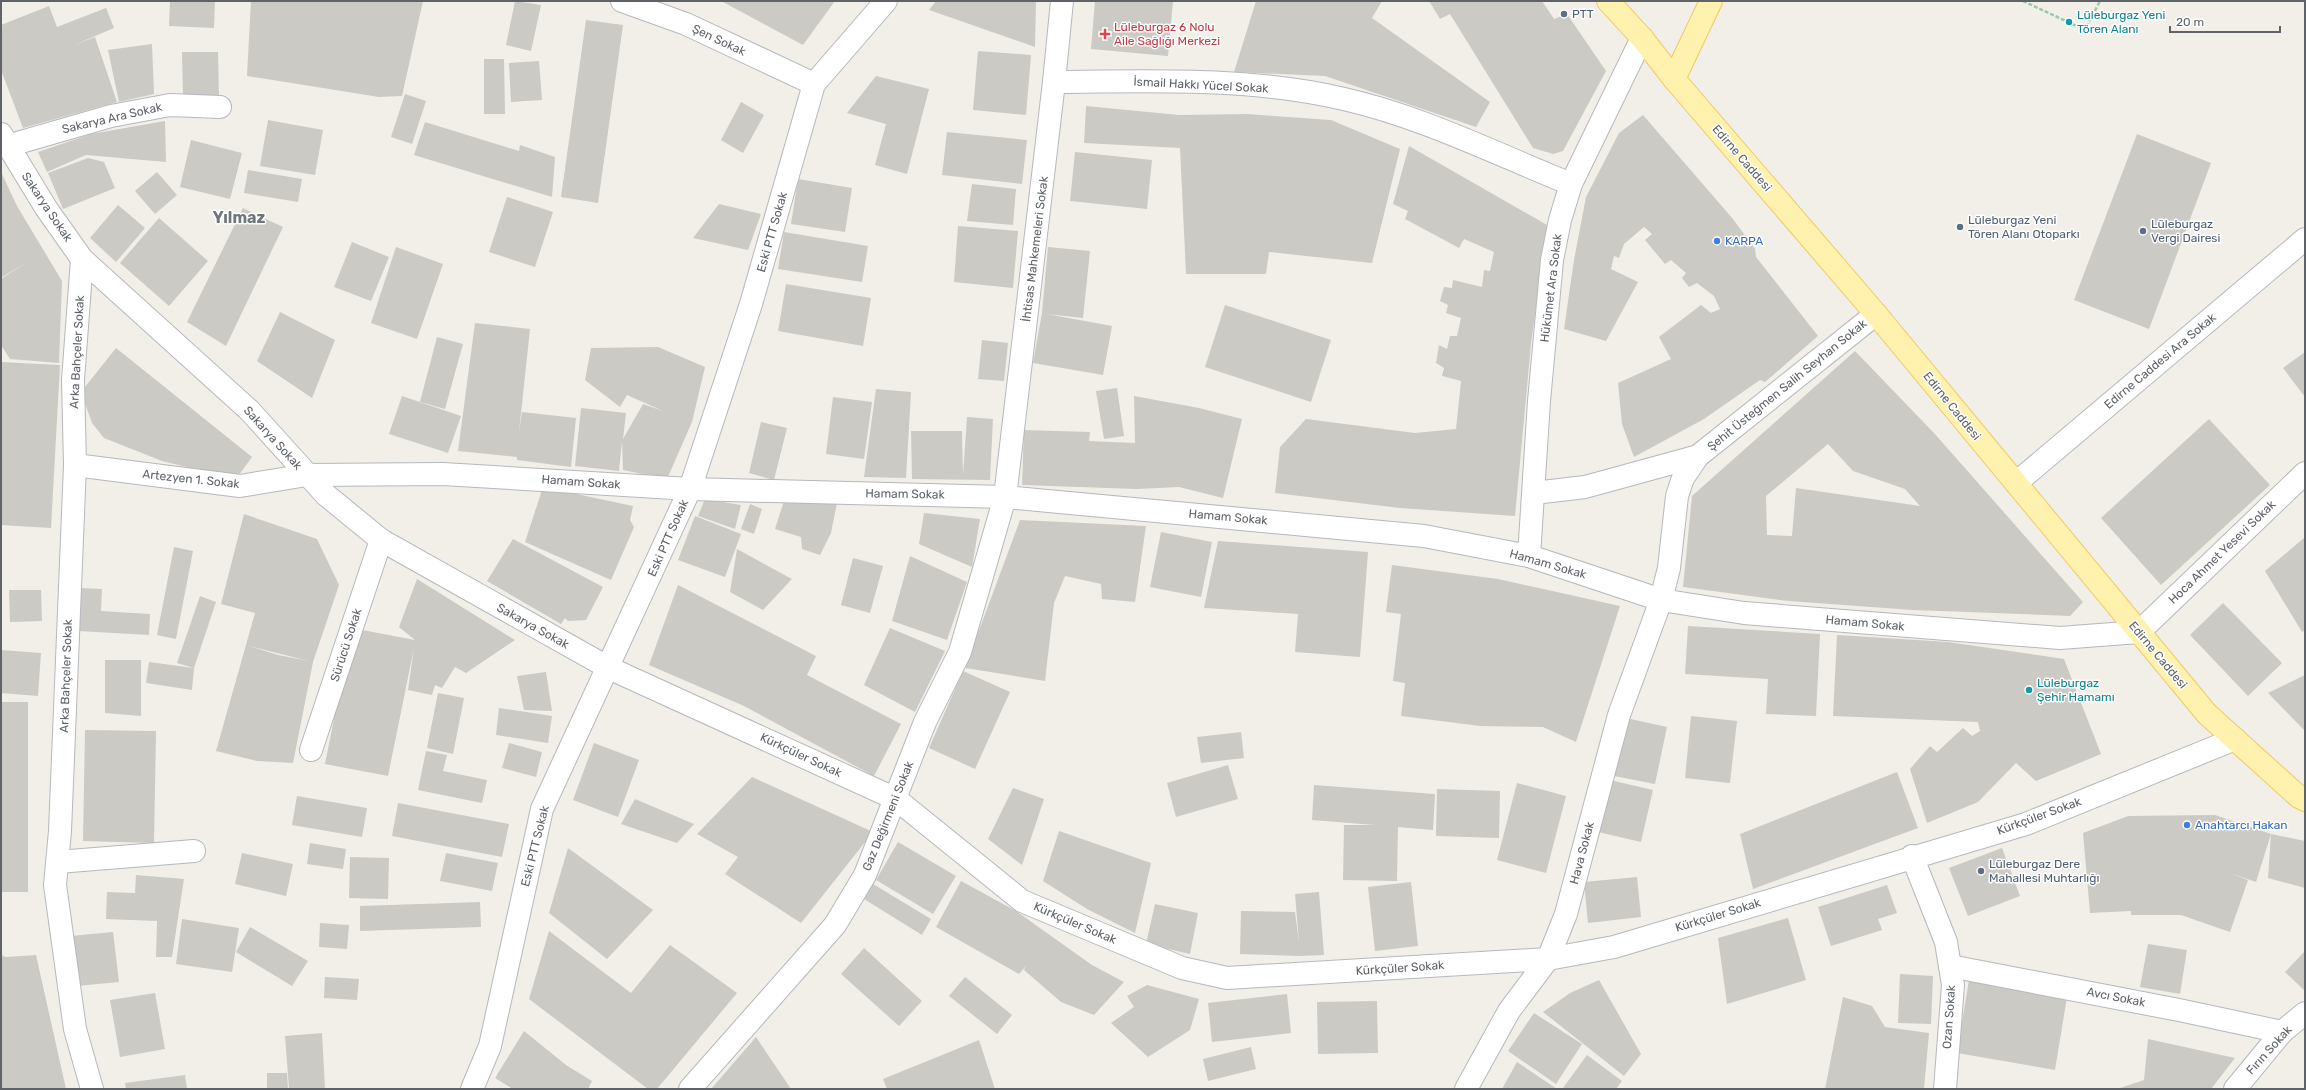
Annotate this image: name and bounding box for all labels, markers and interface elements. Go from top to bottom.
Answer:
place label: PTT [1572,7,1594,21]
place label: Lüleburgaz Yeni Tören Alanı [2077,8,2165,36]
scale bar [2170,8,2280,34]
marker: PTT [1559,9,1569,19]
text: 20 m [2176,15,2204,29]
marker: Lüleburgaz Yeni Tören Alanı [2064,17,2074,27]
place label: Lüleburgaz 6 Nolu Aile Sağlığı Merkezi [1114,20,1220,48]
street label: Şen Sokak [690,21,749,59]
marker: Lüleburgaz 6 Nolu Aile Sağlığı Merkezi [1099,28,1111,40]
street label: İsmail Hakkı Yücel Sokak [1133,74,1270,96]
street label: Sakarya Ara Sokak [61,99,164,136]
street label: Edirne Caddesi [1709,122,1775,194]
street label: Sakarya Sokak [19,170,76,245]
street label: İhtisas Mahkemeleri Sokak [1019,175,1051,323]
street label: Eski PTT Sokak [754,189,790,274]
district label: Yılmaz [213,208,265,227]
place label: Lüleburgaz Yeni Tören Alanı Otoparkı [1968,213,2080,241]
place label: Lüleburgaz Vergi Dairesi [2151,217,2220,245]
marker: Lüleburgaz Yeni Tören Alanı Otoparkı [1955,222,1965,232]
marker: Lüleburgaz Vergi Dairesi [2138,226,2148,236]
street label: Hükümet Ara Sokak [1537,232,1565,343]
place label: KARPA [1725,234,1763,248]
marker: KARPA [1712,236,1722,246]
street label: Arka Bahçeler Sokak [67,294,87,409]
street label: Edirne Caddesi Ara Sokak [2101,310,2219,412]
street label: Şehit Üsteğmen Salih Seyhan Sokak [1705,316,1870,454]
street label: Edirne Caddesi [1920,369,1984,443]
street label: Sakarya Sokak [241,403,306,473]
street label: Artezyen 1. Sokak [142,467,241,491]
street label: Hamam Sokak [541,472,622,492]
street label: Hamam Sokak [865,486,946,502]
street label: Eski PTT Sokak [645,497,692,579]
street label: Hoca Ahmet Yesevi Sokak [2166,497,2279,607]
street label: Hamam Sokak [1188,507,1269,528]
street label: Hamam Sokak [1508,546,1589,582]
street label: Sakarya Sokak [494,600,572,652]
street label: Sürücü Sokak [328,606,365,684]
street label: Hamam Sokak [1825,613,1906,634]
street label: Arka Bahçeler Sokak [57,618,75,733]
street label: Edirne Caddesi [2126,619,2190,692]
place label: Lüleburgaz Şehir Hamamı [2037,676,2115,704]
marker: Lüleburgaz Şehir Hamamı [2024,685,2034,695]
street label: Kürkçüler Sokak [758,730,845,780]
street label: Gaz Değirmeni Sokak [860,758,917,873]
street label: Kürkçüler Sokak [1995,794,2084,838]
street label: Eski PTT Sokak [518,803,552,888]
place label: Anahtarcı Hakan [2195,818,2288,832]
street label: Hava Sokak [1567,819,1597,886]
marker: Anahtarcı Hakan [2182,820,2192,830]
place label: Lüleburgaz Dere Mahallesi Muhtarlığı [1989,857,2099,885]
marker: Lüleburgaz Dere Mahallesi Muhtarlığı [1976,866,1986,876]
street label: Kürkçüler Sokak [1674,895,1763,935]
street label: Kürkçüler Sokak [1031,899,1119,947]
street label: Kürkçüler Sokak [1355,958,1445,978]
street label: Ozan Sokak [1940,984,1958,1050]
street label: Avcı Sokak [2085,984,2147,1010]
street label: Fırın Sokak [2243,1022,2295,1077]

